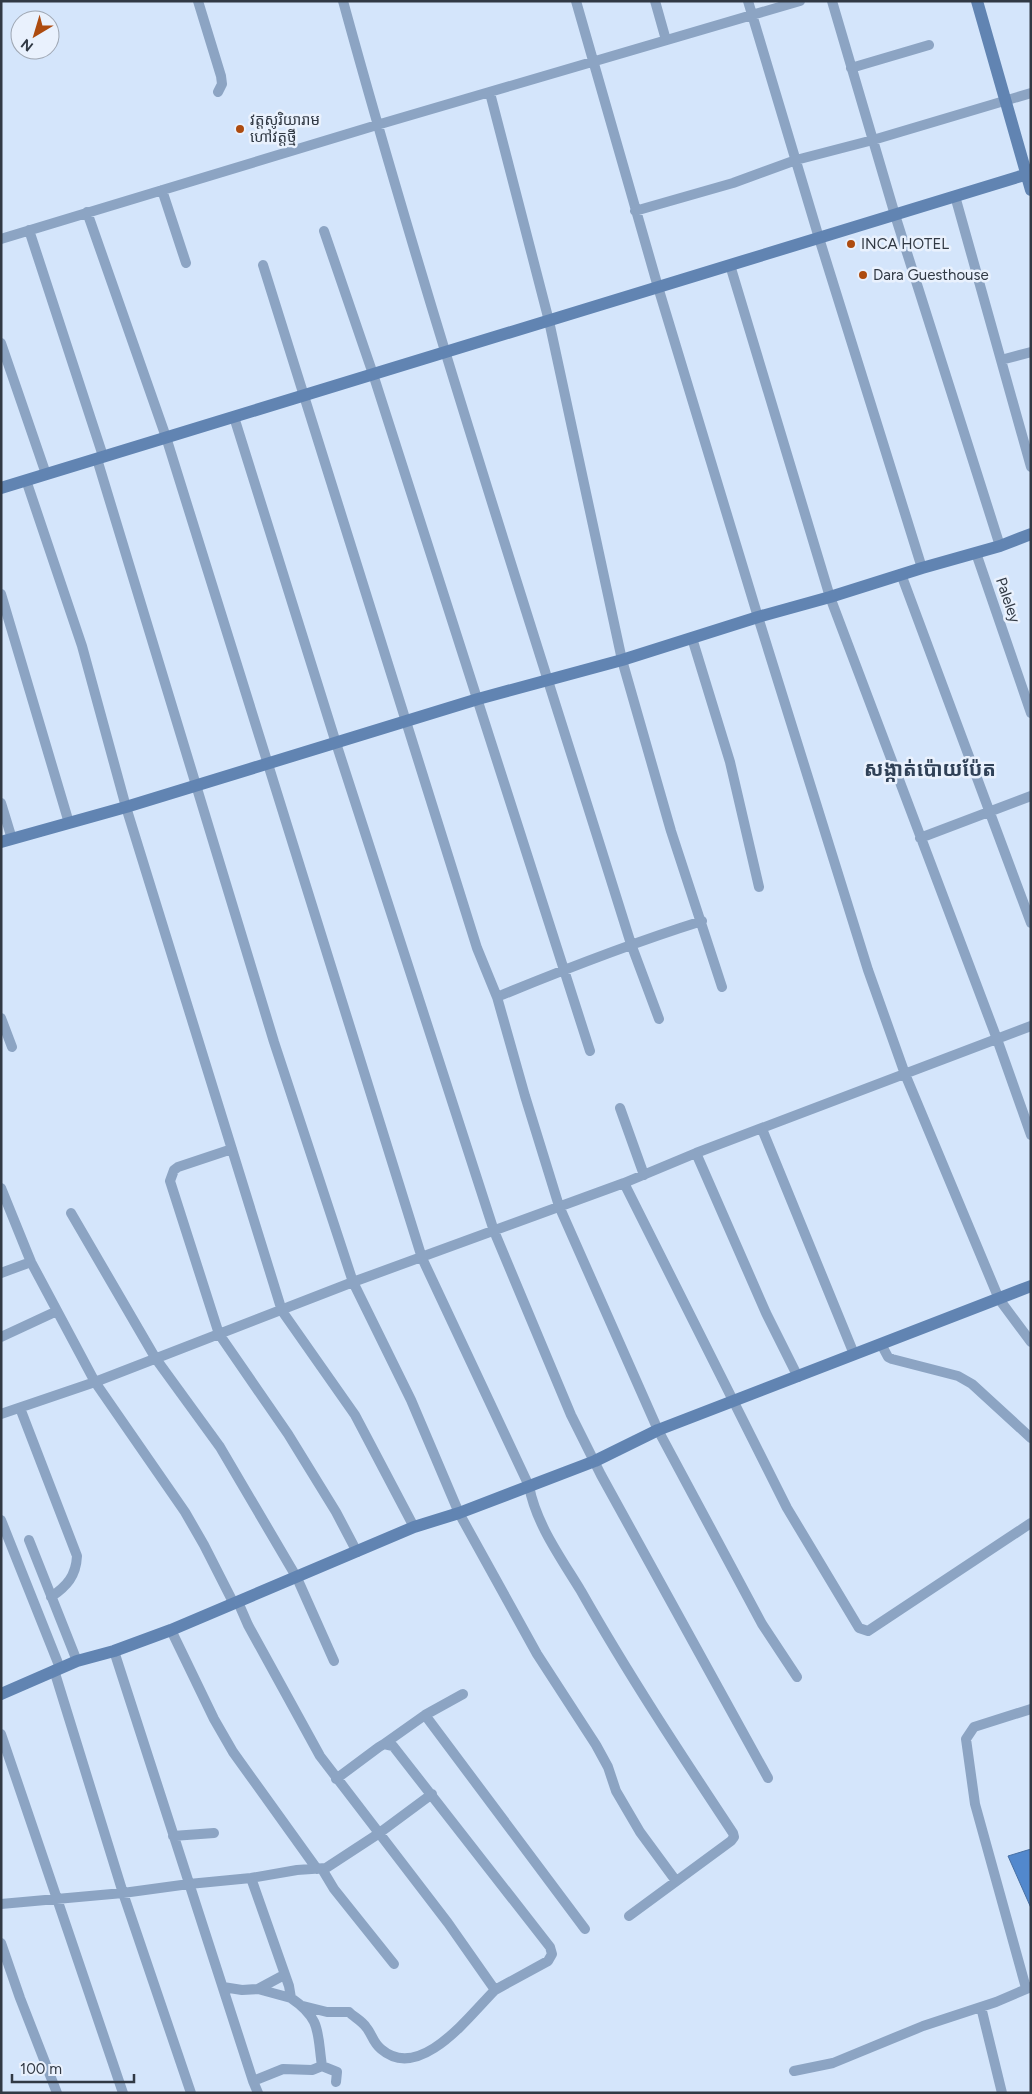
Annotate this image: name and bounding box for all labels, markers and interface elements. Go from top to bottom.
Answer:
north arrow [10,10,60,60]
text: N [18,35,37,55]
place label: វត្តសូរិយារាម ហៅវត្តថ្មី [250,111,320,146]
marker: វត្តសូរិយារាម ហៅវត្តថ្មី [234,123,246,135]
place label: INCA HOTEL [861,235,949,253]
marker: INCA HOTEL [845,238,857,250]
place label: Dara Guesthouse [873,266,989,284]
marker: Dara Guesthouse [857,269,869,281]
street label: Paleley [992,575,1024,625]
district label: សង្កាត់ប៉ោយប៉ែត [864,757,996,782]
scale bar [12,2052,135,2084]
text: 100 m [20,2060,62,2078]

